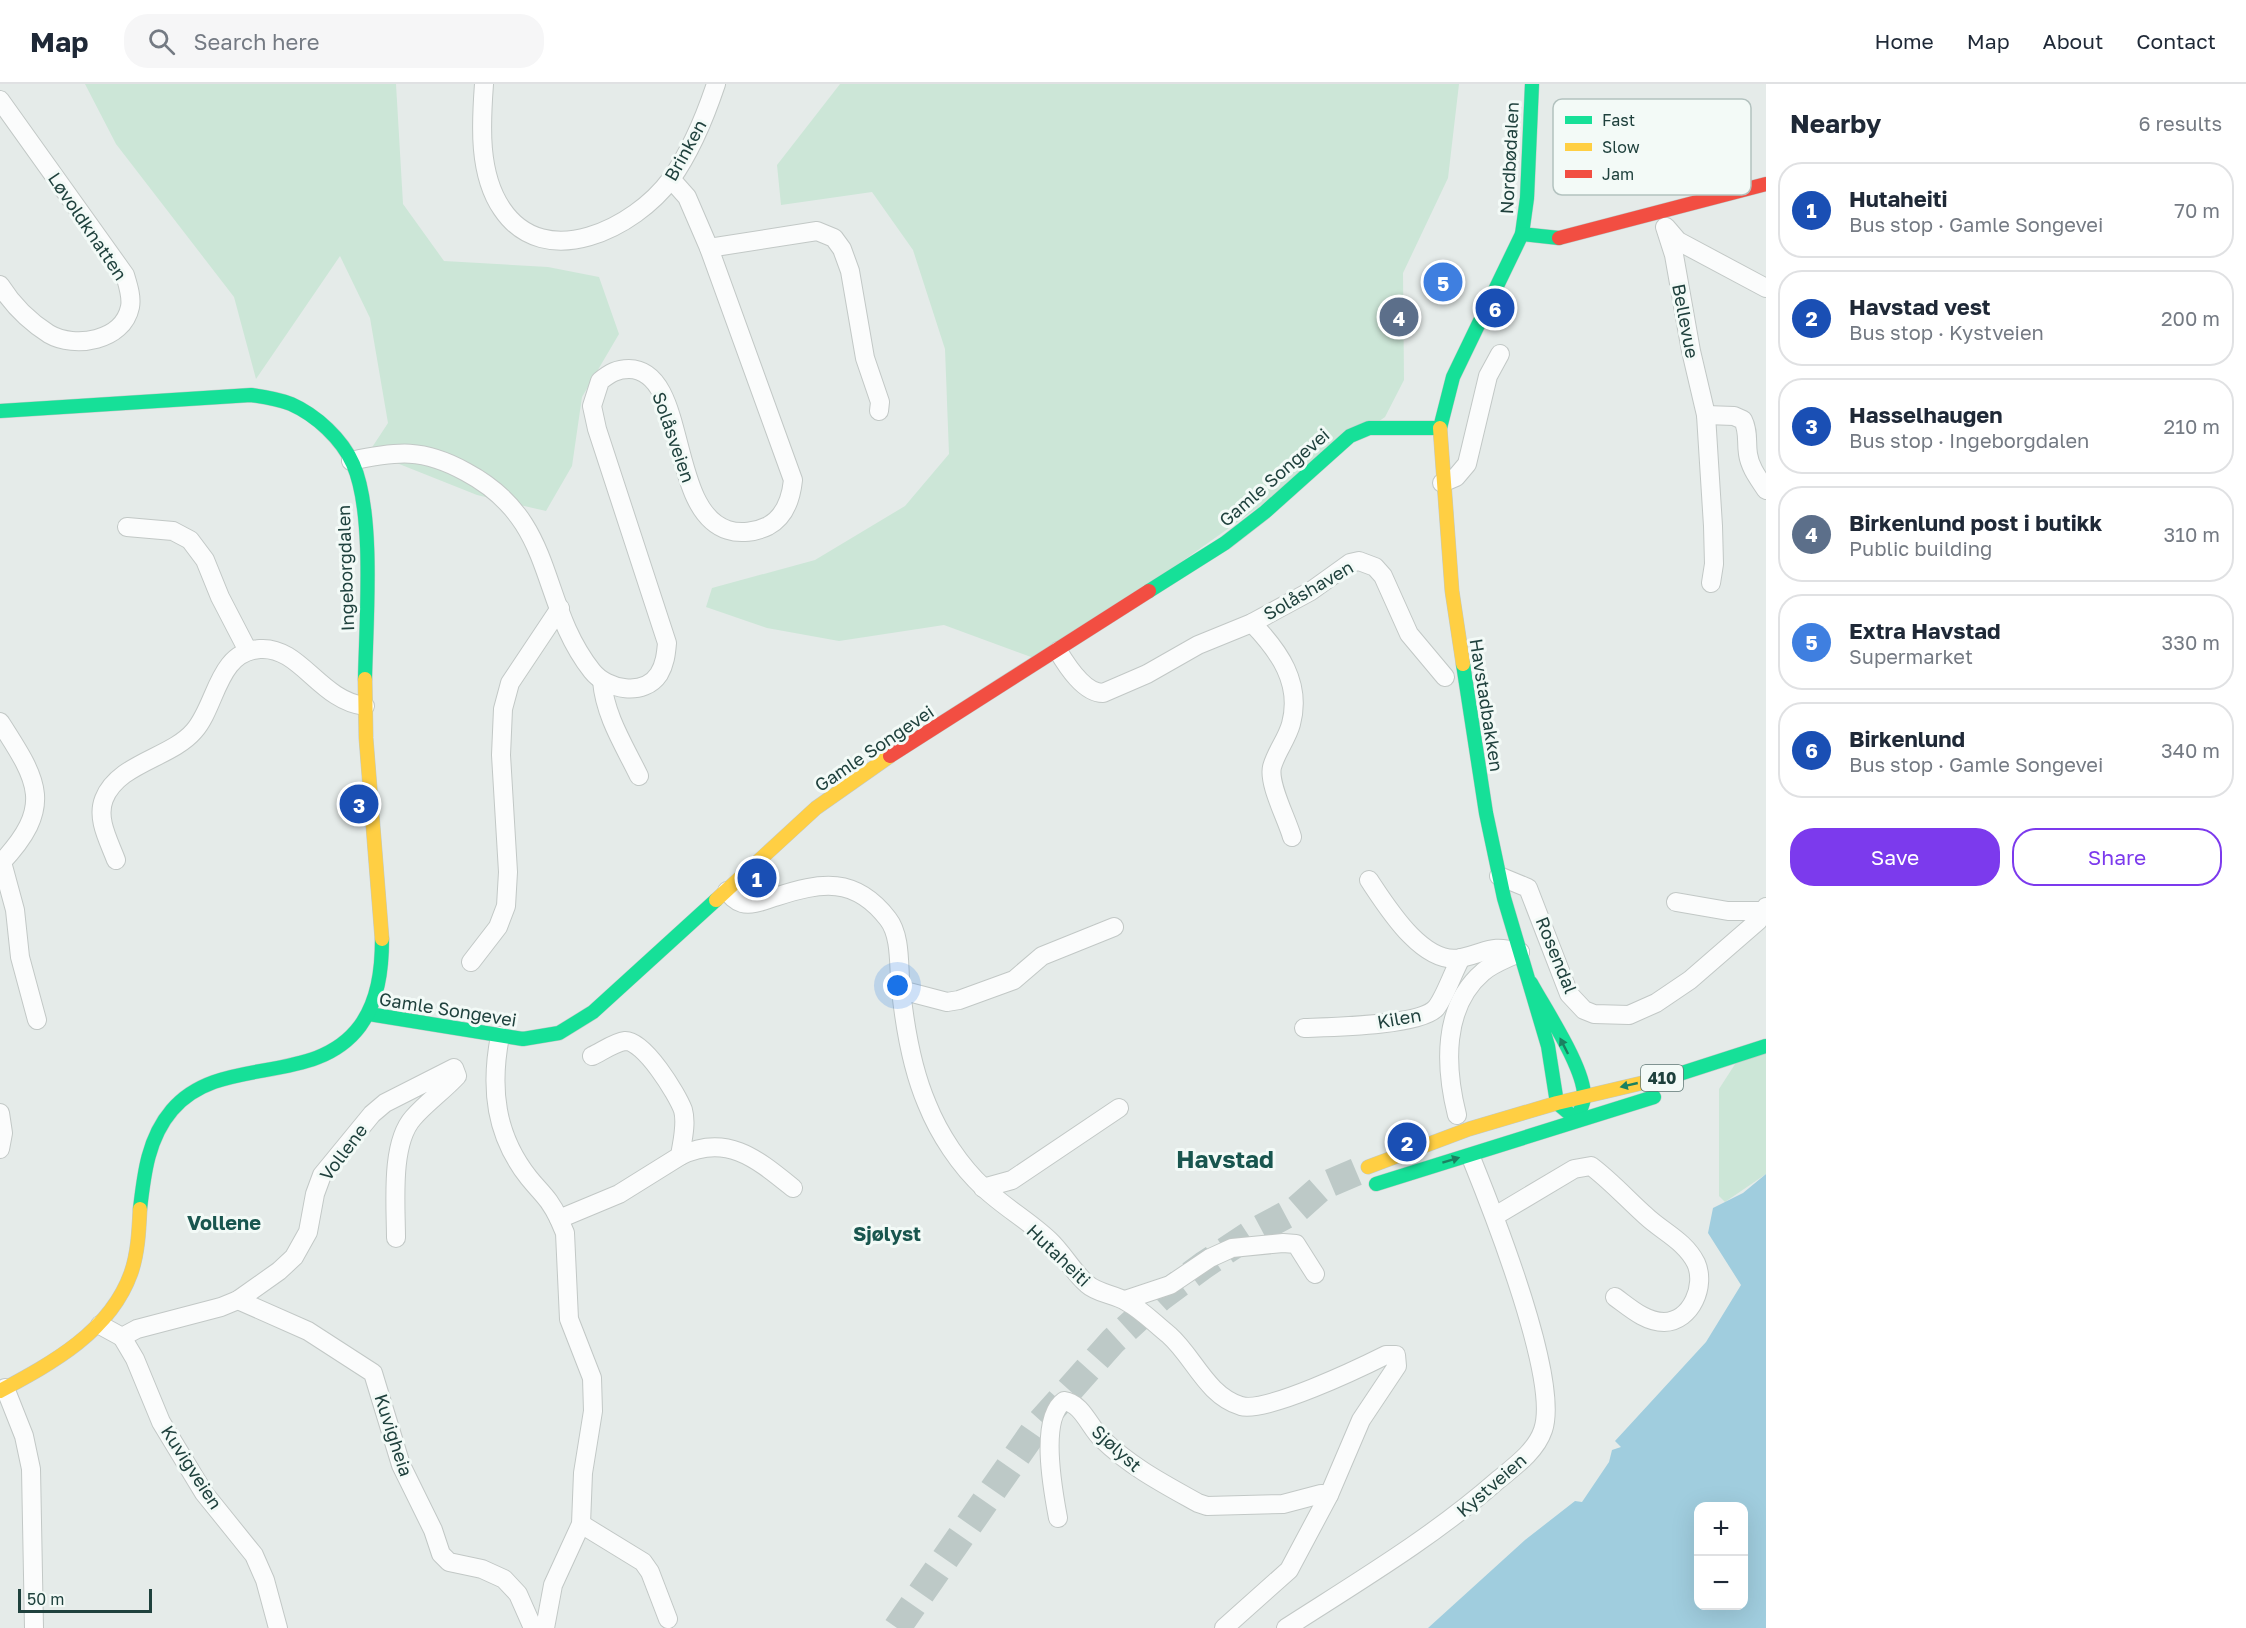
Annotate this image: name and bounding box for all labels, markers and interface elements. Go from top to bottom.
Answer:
search box [124,14,544,68]
text: Map [30,25,88,58]
icon: search [145,25,178,58]
text: Search here [193,28,319,55]
text: Home [1874,28,1934,54]
text: Map [1967,28,2010,54]
text: About [2043,28,2103,54]
text: Contact [2136,28,2216,54]
legend [1553,99,1751,195]
street label: Nordbødalen [1495,101,1523,215]
text: Nearby [1790,108,1881,139]
text: Fast [1602,110,1635,130]
text: 6 results [2138,111,2222,135]
street label: Brinken [659,116,711,184]
text: Slow [1602,137,1640,157]
text: Jam [1602,164,1634,184]
street label: Løvoldknatten [44,168,132,284]
text: Hutaheiti [1849,185,1948,212]
text: 1 [1806,198,1817,222]
text: 70 m [2174,198,2220,222]
text: Bus stop · Gamle Songevei [1849,212,2103,236]
pin: 5 [1424,260,1462,304]
street label: Bellevue [1668,282,1704,360]
pin: 6 [1476,286,1514,330]
text: Havstad vest [1849,293,1991,320]
pin: 4 [1380,294,1418,340]
text: 2 [1805,306,1818,330]
text: 200 m [2161,306,2220,330]
text: Bus stop · Kystveien [1849,320,2044,344]
street label: Solåsveien [648,389,700,485]
text: Hasselhaugen [1849,401,2002,428]
text: 3 [1805,414,1818,438]
text: 210 m [2164,414,2220,438]
street label: Gamle Songevei [1214,423,1334,531]
text: Bus stop · Ingeborgdalen [1849,428,2089,452]
street label: Ingeborgdalen [332,504,358,632]
text: Birkenlund post i butikk [1849,509,2102,536]
text: 4 [1805,522,1818,546]
text: 310 m [2164,522,2220,546]
text: Public building [1849,536,1992,560]
street label: Solåshaven [1259,555,1357,625]
text: Extra Havstad [1849,617,2001,644]
text: 5 [1805,630,1818,654]
text: 330 m [2162,630,2220,654]
street label: Havstadbakken [1466,637,1508,773]
text: Supermarket [1849,644,1973,668]
street label: Gamle Songevei [810,700,938,796]
text: Birkenlund [1849,725,1965,752]
text: 6 [1805,738,1818,762]
text: 340 m [2161,738,2220,762]
text: Bus stop · Gamle Songevei [1849,752,2103,776]
pin: 3 [340,782,378,826]
button: Save [1790,828,2000,886]
button: Share [2012,828,2222,886]
pin: 1 [738,856,777,900]
street label: Rosendal [1532,913,1582,997]
your location [883,971,912,1000]
street label: Gamle Songevei [378,987,518,1031]
street label: Kilen [1375,1003,1423,1033]
one-way arrow [1559,1037,1568,1054]
road number: 410 [1641,1065,1683,1091]
one-way arrow [1620,1081,1639,1091]
street label: Vollene [315,1119,371,1185]
pin: 2 [1388,1120,1426,1164]
district label: Havstad [1176,1144,1274,1173]
one-way arrow [1442,1155,1460,1164]
district label: Vollene [187,1210,261,1234]
street label: Hutaheiti [1022,1219,1096,1291]
district label: Sjølyst [853,1221,921,1245]
street label: Kuvigheia [370,1391,418,1479]
street label: Sjølyst [1088,1420,1146,1476]
street label: Kuvigveien [157,1421,227,1513]
street label: Kystveien [1452,1449,1530,1521]
map controls [1694,1502,1748,1610]
button: + [1694,1502,1748,1556]
button: − [1694,1556,1748,1610]
scale bar [18,1586,152,1614]
text: 50 m [27,1589,64,1609]

